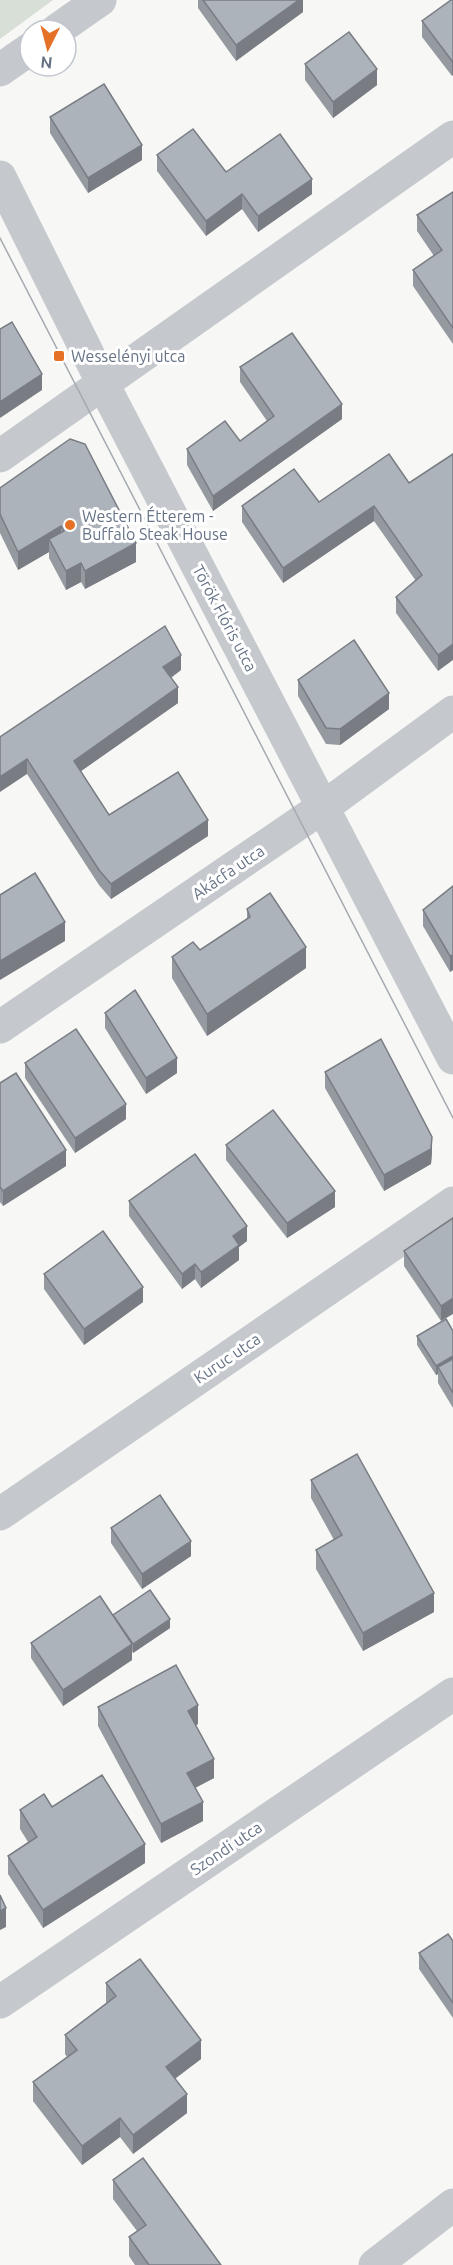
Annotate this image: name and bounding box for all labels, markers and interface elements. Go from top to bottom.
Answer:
north arrow [18,18,78,78]
text: N [40,53,53,72]
place label: Wesselényi utca [71,347,185,365]
marker: Wesselényi utca [52,349,66,363]
place label: Western Étterem - Buffalo Steak House [82,505,228,543]
marker: Western Étterem - Buffalo Steak House [63,518,77,532]
street label: Török Flóris utca [189,562,261,674]
street label: Akácfa utca [189,841,267,903]
street label: Kuruc utca [190,1329,264,1387]
street label: Szondi utca [187,1818,265,1878]

